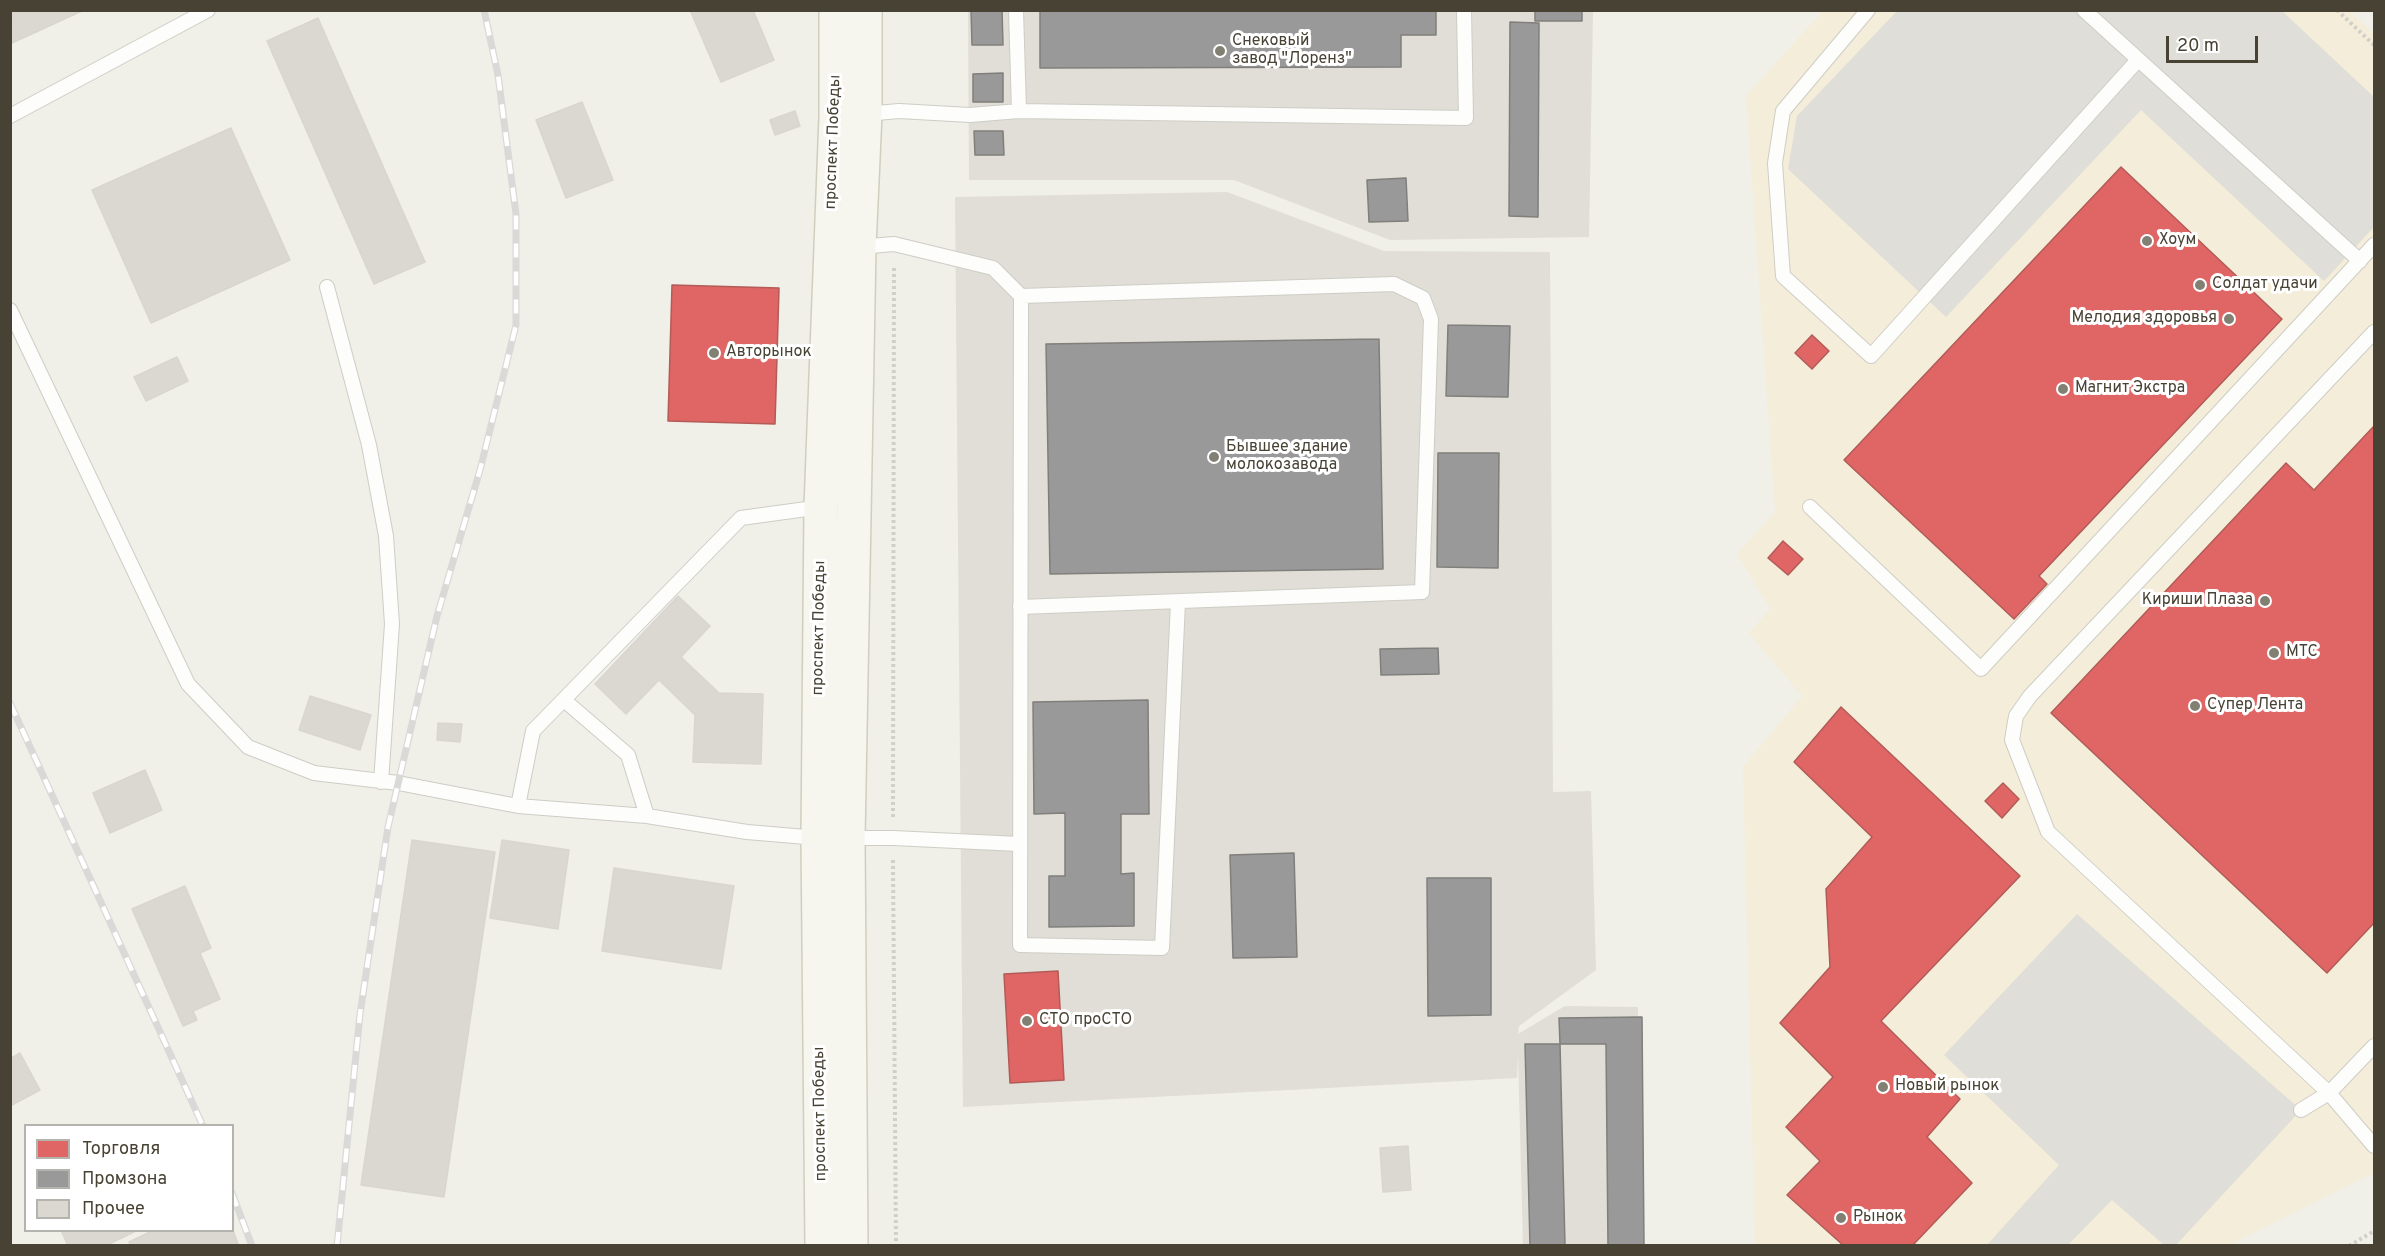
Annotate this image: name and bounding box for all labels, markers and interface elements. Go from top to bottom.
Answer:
scale bar [2169,24,2260,62]
place label: Снековый завод "Лоренз" [1232,32,1352,70]
text: 20 m [2177,35,2219,58]
marker: Снековый завод "Лоренз" [1213,44,1227,58]
street label: проспект Победы [822,74,846,210]
place label: Хоум [2159,231,2196,251]
marker: Хоум [2140,234,2154,248]
place label: Солдат удачи [2212,275,2318,295]
marker: Солдат удачи [2193,278,2207,292]
place label: Мелодия здоровья [2071,309,2217,329]
marker: Мелодия здоровья [2222,312,2236,326]
place label: Авторынок [726,343,812,363]
marker: Авторынок [707,346,721,360]
place label: Магнит Экстра [2075,379,2185,399]
marker: Магнит Экстра [2056,382,2070,396]
place label: Бывшее здание молокозавода [1226,438,1348,476]
marker: Бывшее здание молокозавода [1207,450,1221,464]
street label: проспект Победы [809,560,831,696]
place label: Кириши Плаза [2142,591,2253,611]
marker: Кириши Плаза [2258,594,2272,608]
place label: МТС [2286,643,2318,663]
marker: МТС [2267,646,2281,660]
place label: Супер Лента [2207,696,2303,716]
marker: Супер Лента [2188,699,2202,713]
place label: СТО проСТО [1039,1011,1132,1031]
marker: СТО проСТО [1020,1014,1034,1028]
street label: проспект Победы [810,1046,832,1182]
place label: Новый рынок [1895,1077,1999,1097]
marker: Новый рынок [1876,1080,1890,1094]
legend [24,1124,234,1232]
text: Торговля [82,1138,160,1161]
text: Промзона [82,1168,167,1191]
text: Прочее [82,1198,145,1221]
place label: Рынок [1853,1208,1903,1228]
marker: Рынок [1834,1211,1848,1225]

